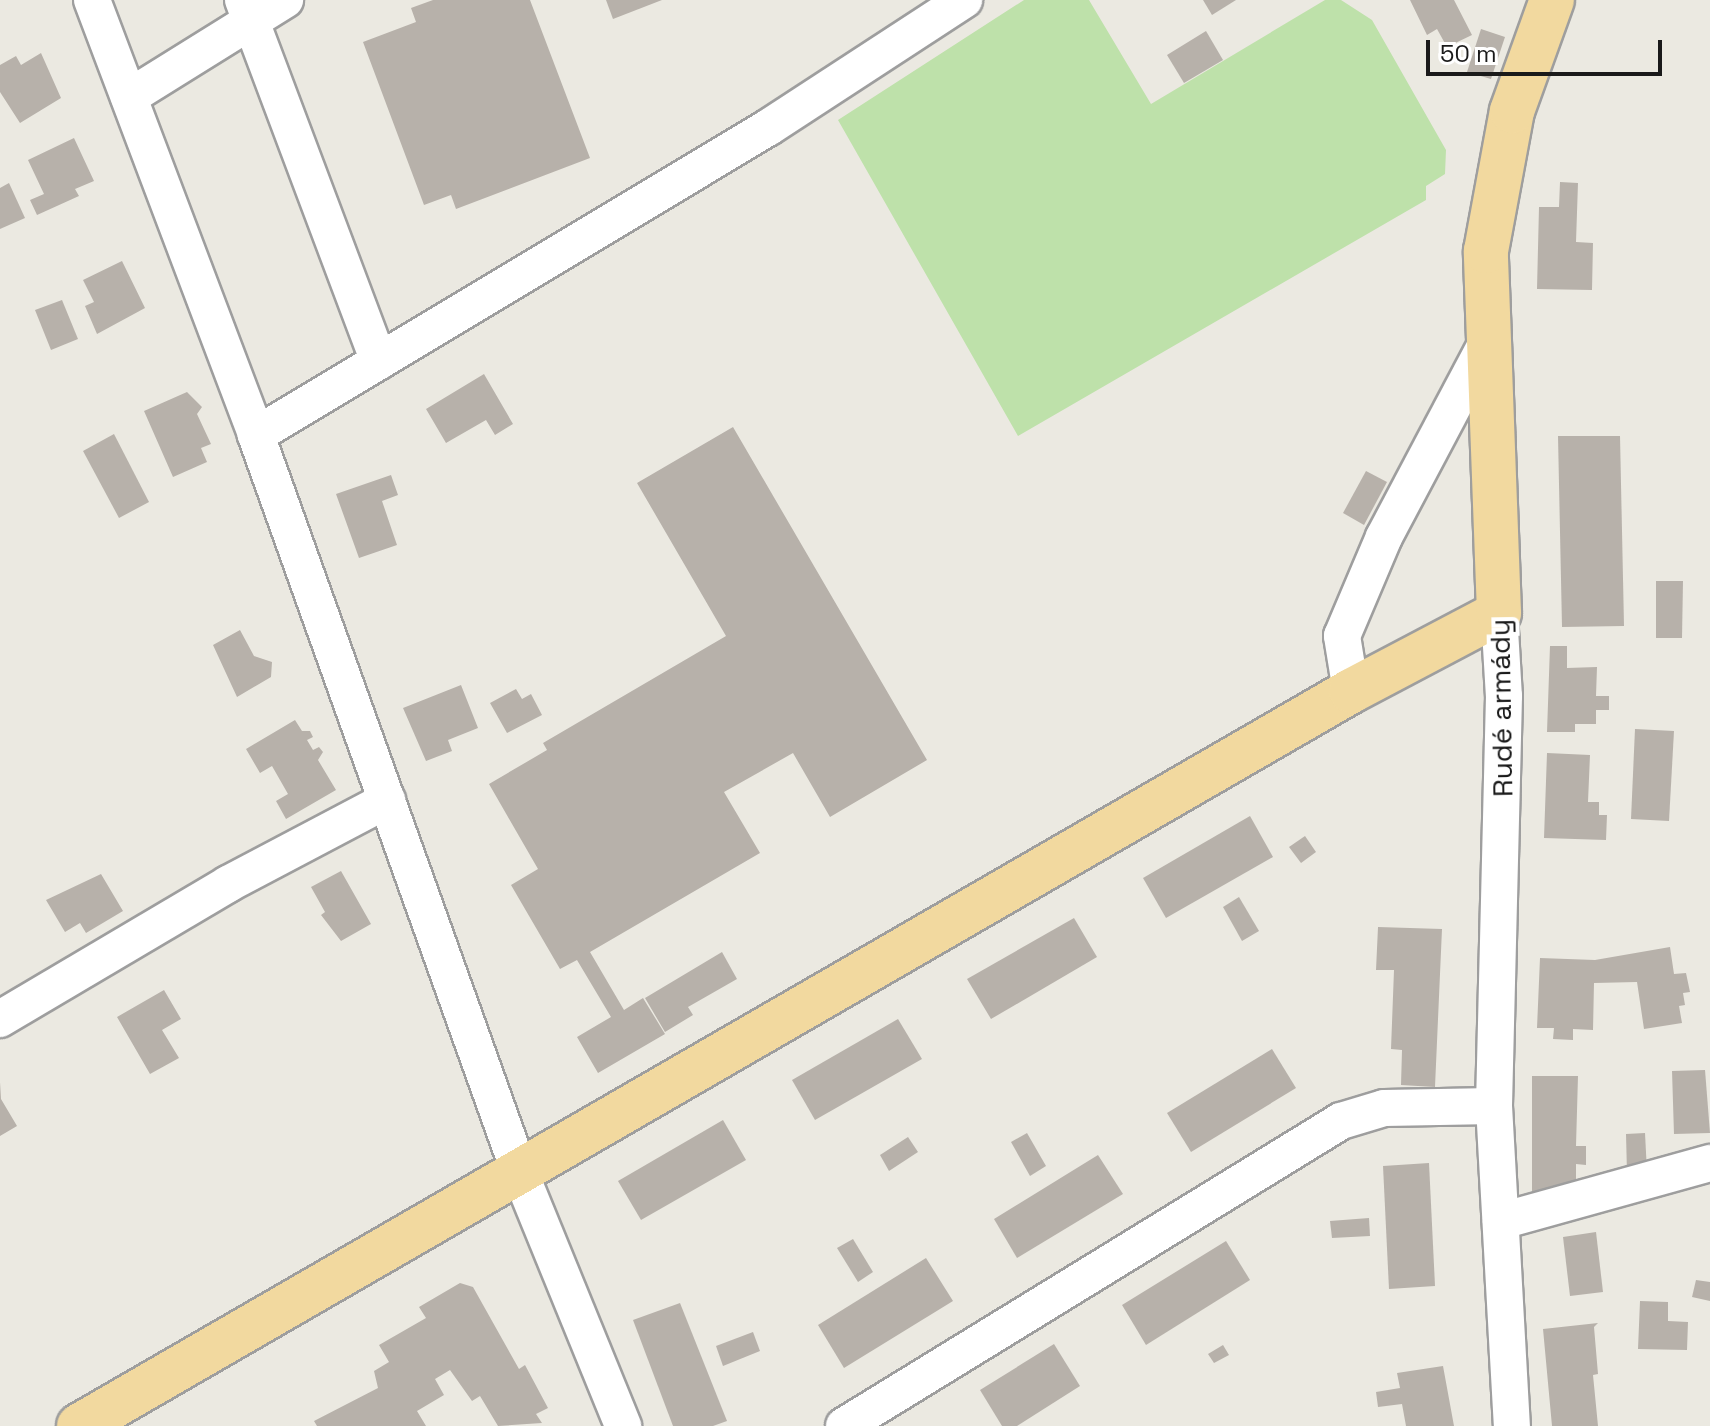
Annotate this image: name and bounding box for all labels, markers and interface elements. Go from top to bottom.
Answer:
scale bar [1430,24,1666,74]
text: 50 m [1440,38,1497,69]
street label: Rudé armády [1483,619,1519,797]

